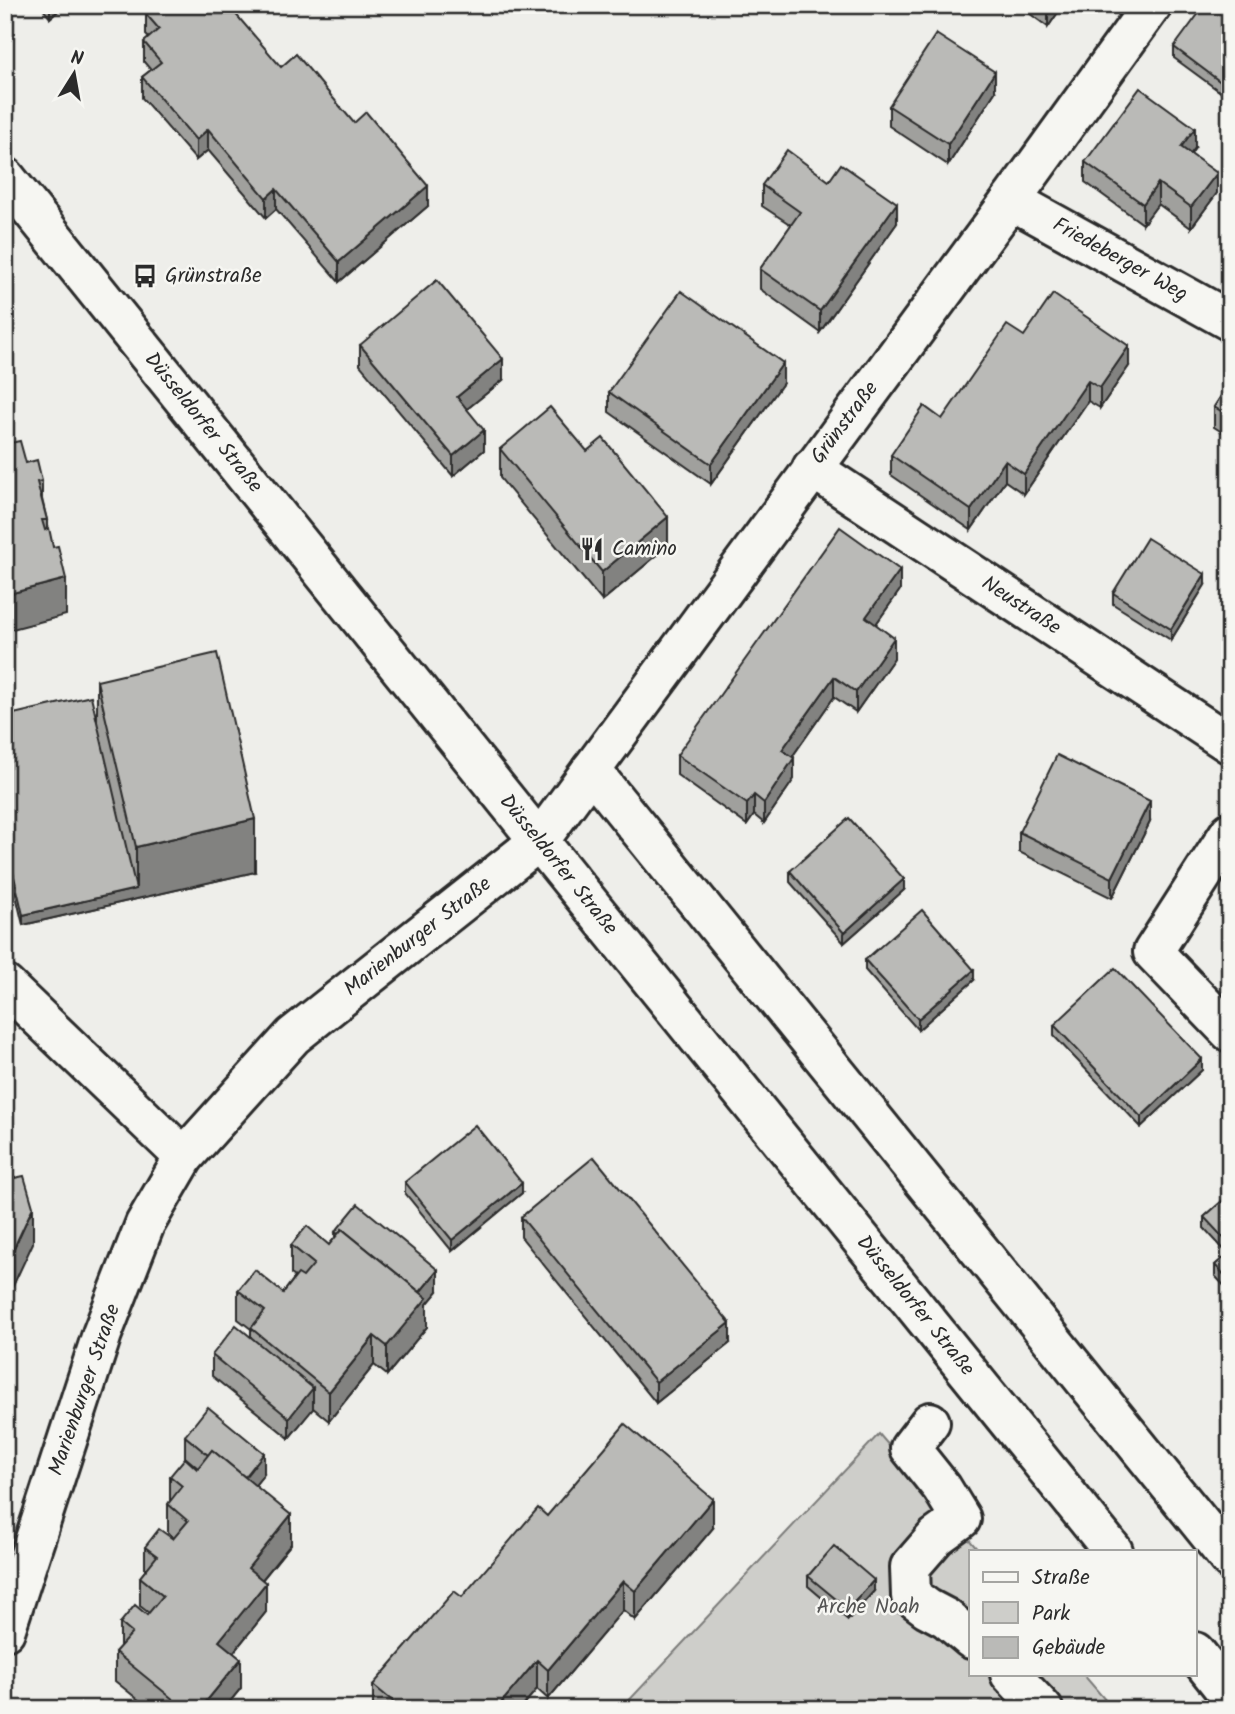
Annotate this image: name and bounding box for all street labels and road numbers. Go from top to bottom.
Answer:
street label: Friedeberger Weg [1046,209,1194,311]
street label: Düsseldorfer Straße [136,345,271,501]
street label: Grünstraße [803,374,888,472]
street label: Neustraße [975,568,1068,644]
street label: Düsseldorfer Straße [491,787,626,943]
street label: Marienburger Straße [337,868,499,1005]
street label: Düsseldorfer Straße [848,1228,983,1384]
street label: Marienburger Straße [40,1299,130,1480]

